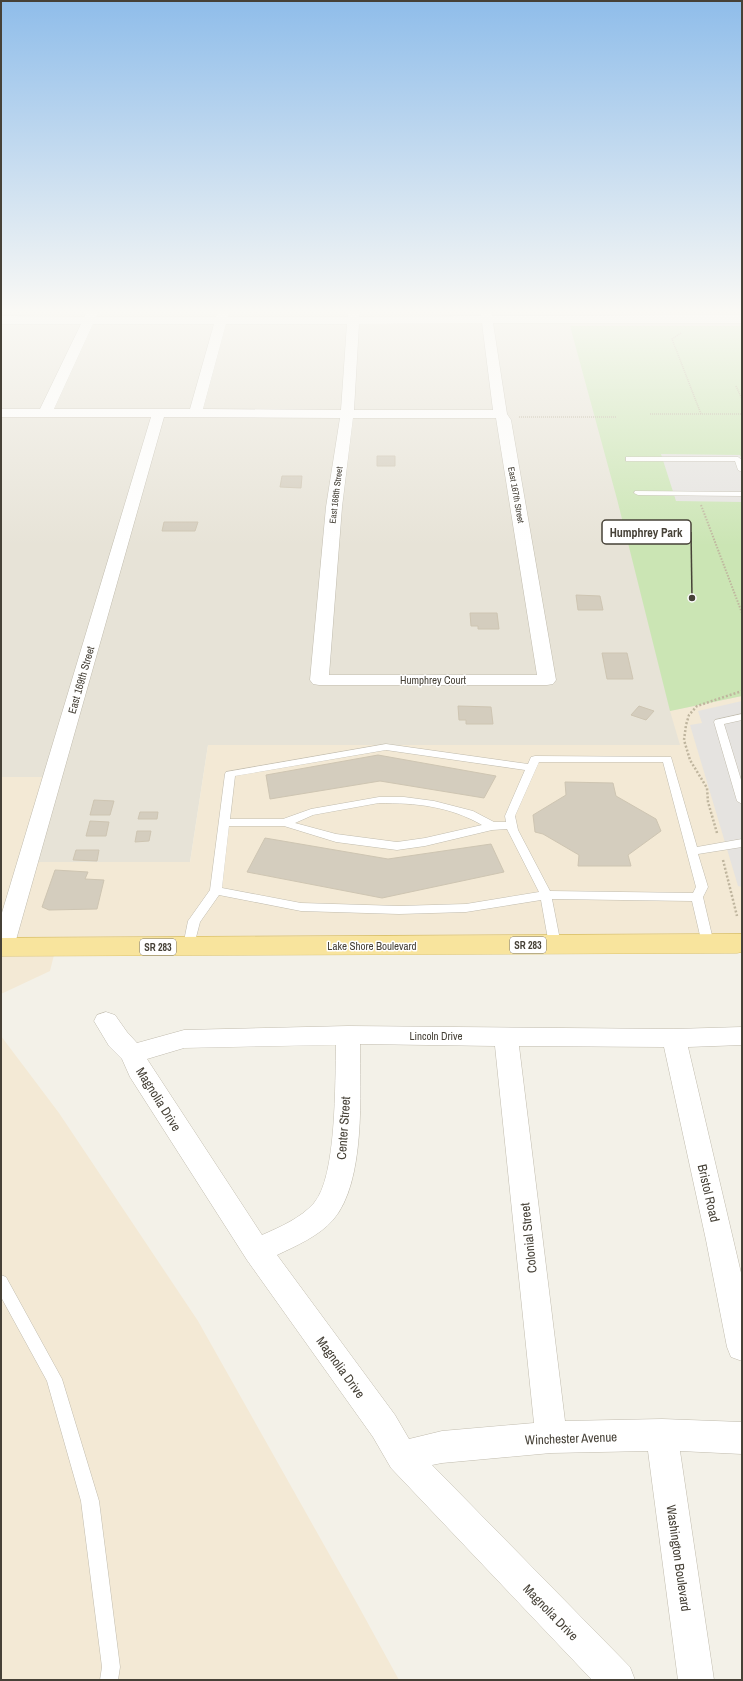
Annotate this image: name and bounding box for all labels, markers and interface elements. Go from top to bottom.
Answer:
street label: East 168th Street [327,466,345,524]
street label: East 167th Street [505,466,527,524]
callout: Humphrey Park [602,520,691,544]
text: Humphrey Park [610,525,683,541]
street label: East 169th Street [65,644,97,715]
street label: Humphrey Court [400,673,467,687]
road number: SR 283 [510,937,546,953]
road number: SR 283 [140,939,176,955]
street label: Lake Shore Boulevard [327,939,417,953]
street label: Lincoln Drive [409,1029,463,1043]
street label: Magnolia Drive [132,1064,185,1134]
street label: Center Street [333,1096,354,1160]
street label: Bristol Road [694,1163,723,1224]
street label: Colonial Street [516,1202,541,1274]
street label: Magnolia Drive [312,1333,369,1402]
street label: Winchester Avenue [525,1428,617,1449]
street label: Washington Boulevard [663,1504,694,1613]
street label: Magnolia Drive [519,1580,582,1644]

